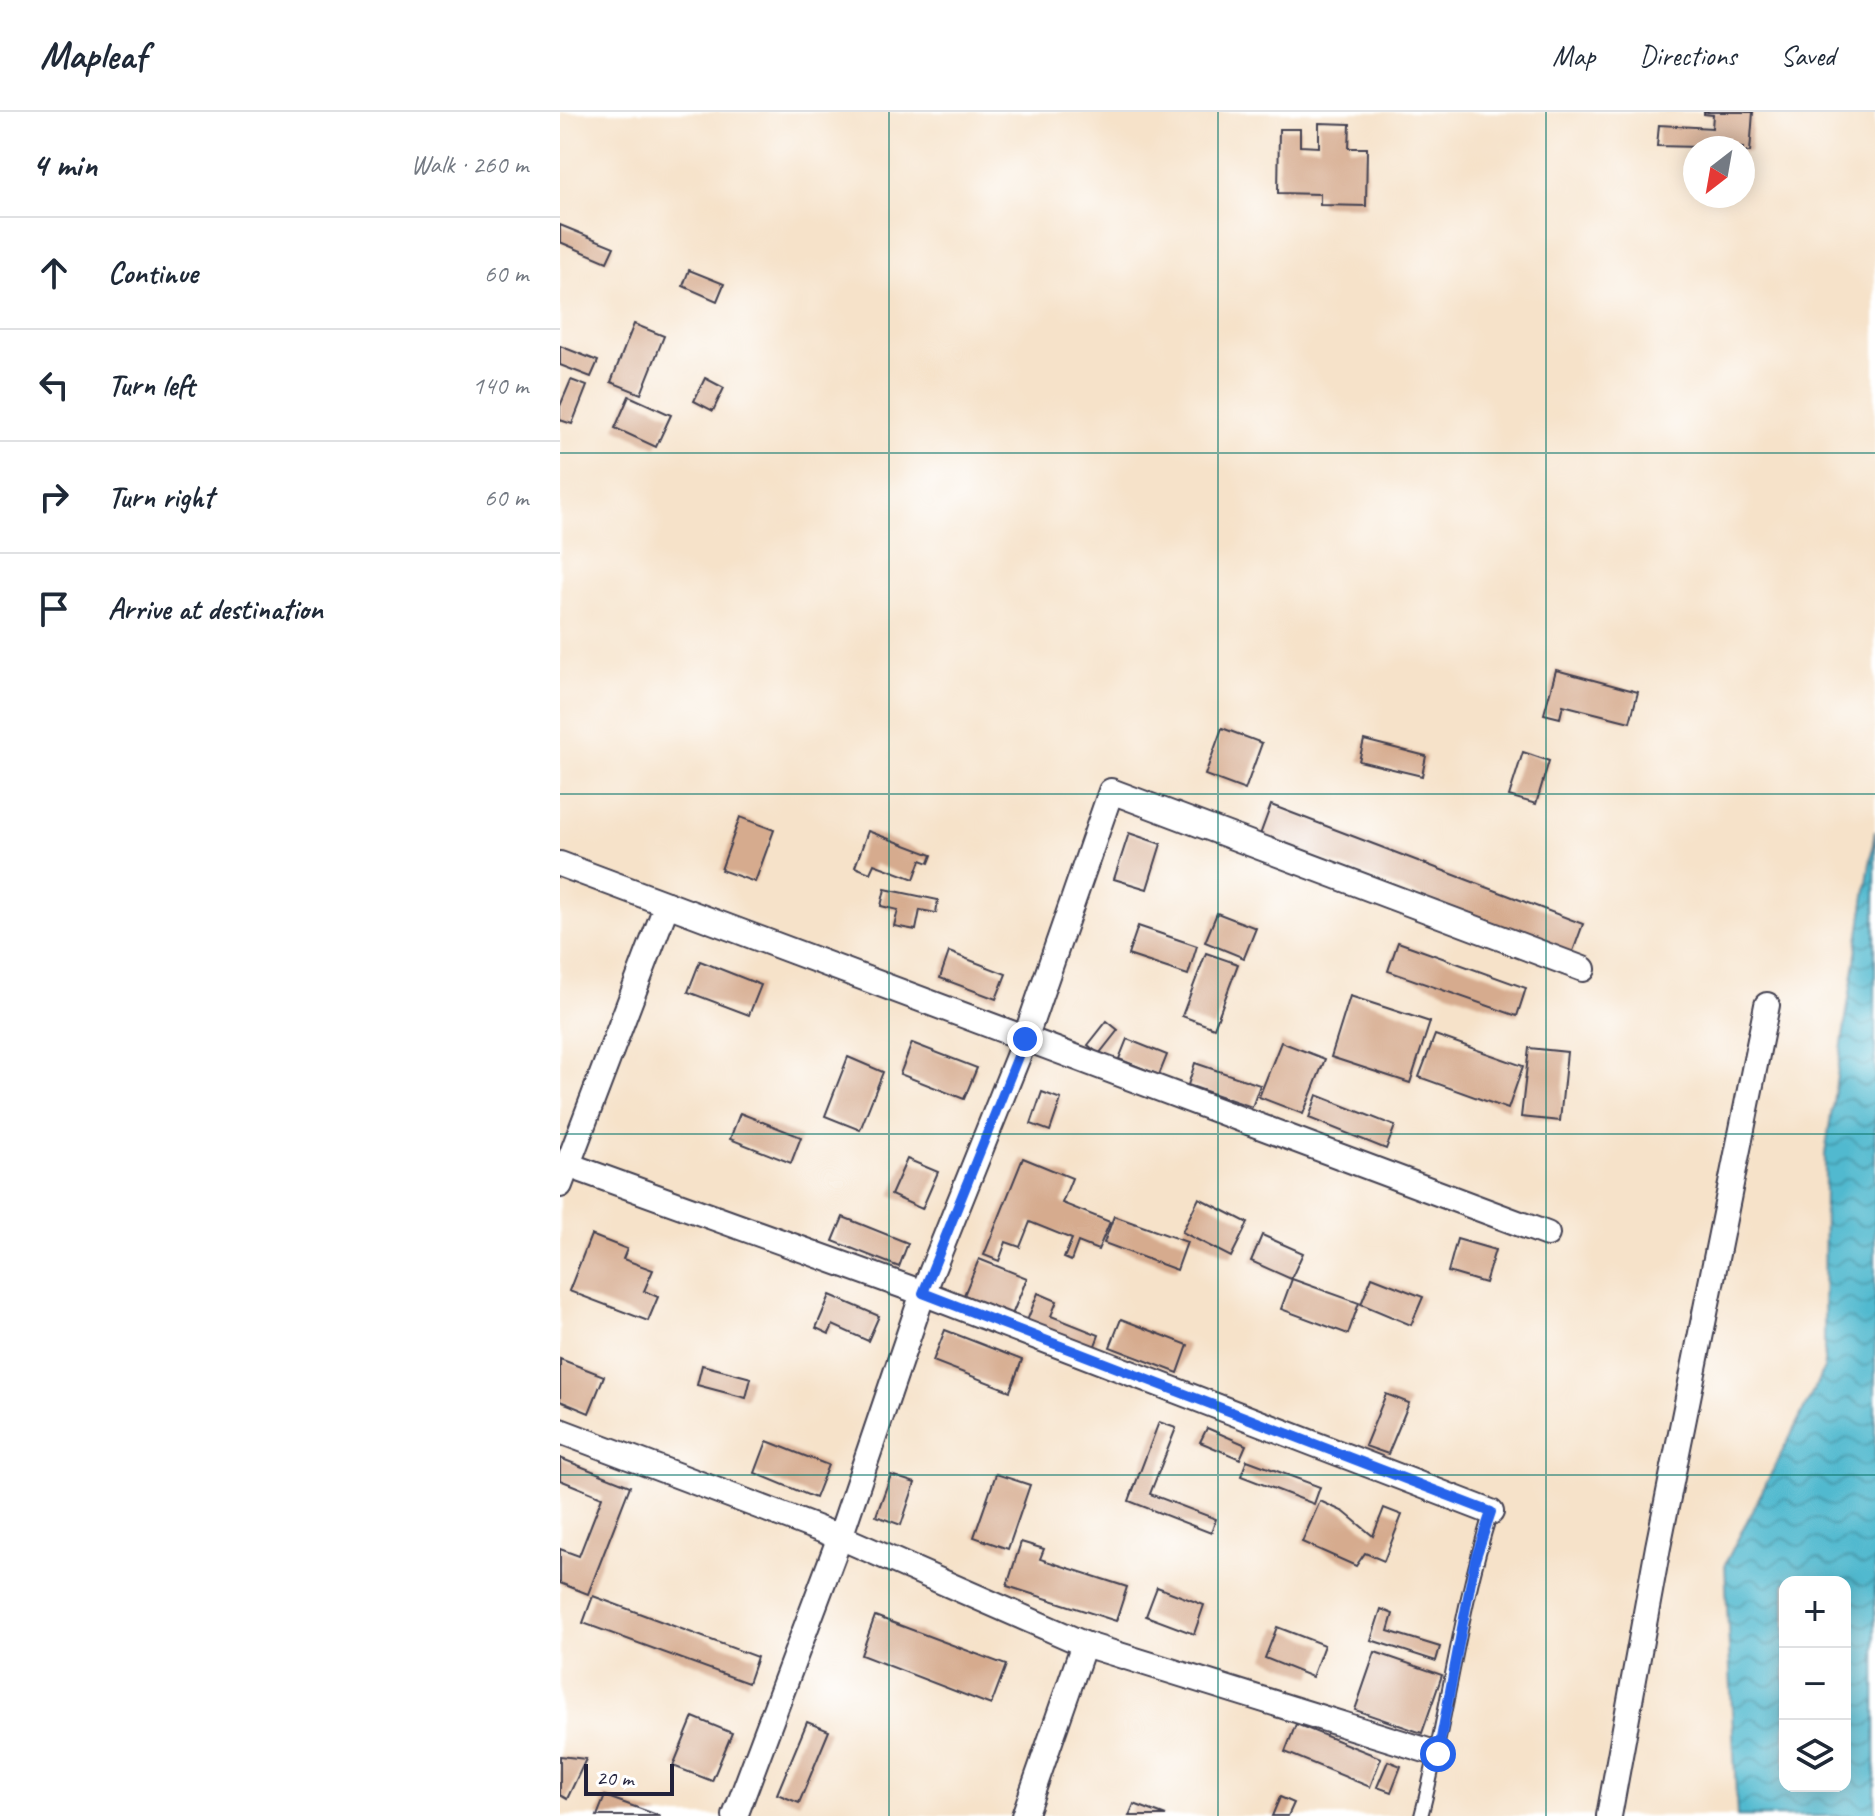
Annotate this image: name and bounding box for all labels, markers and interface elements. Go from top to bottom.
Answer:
text: Mapleaf [40,32,146,79]
text: Map [1552,38,1595,73]
text: Directions [1639,38,1737,73]
text: Saved [1781,38,1835,73]
north arrow [1683,136,1755,208]
text: 4 min [32,143,97,186]
text: Walk · 260 m [411,148,528,181]
icon: ahead [32,251,76,295]
text: Continue [108,254,198,292]
text: 60 m [484,257,528,290]
icon: left [32,363,76,407]
text: Turn left [108,366,195,404]
text: 140 m [472,369,528,402]
icon: right [32,475,76,519]
text: Turn right [108,478,213,516]
text: 60 m [484,481,528,514]
icon: arrive [32,587,76,631]
text: Arrive at destination [108,590,323,628]
route end [1007,1021,1043,1057]
map controls [1779,1576,1851,1792]
button: + [1779,1576,1851,1648]
button: − [1779,1648,1851,1720]
button: layers [1779,1720,1851,1792]
route start [1420,1736,1456,1772]
scale bar [584,1760,674,1796]
text: 20 m [596,1764,633,1792]

